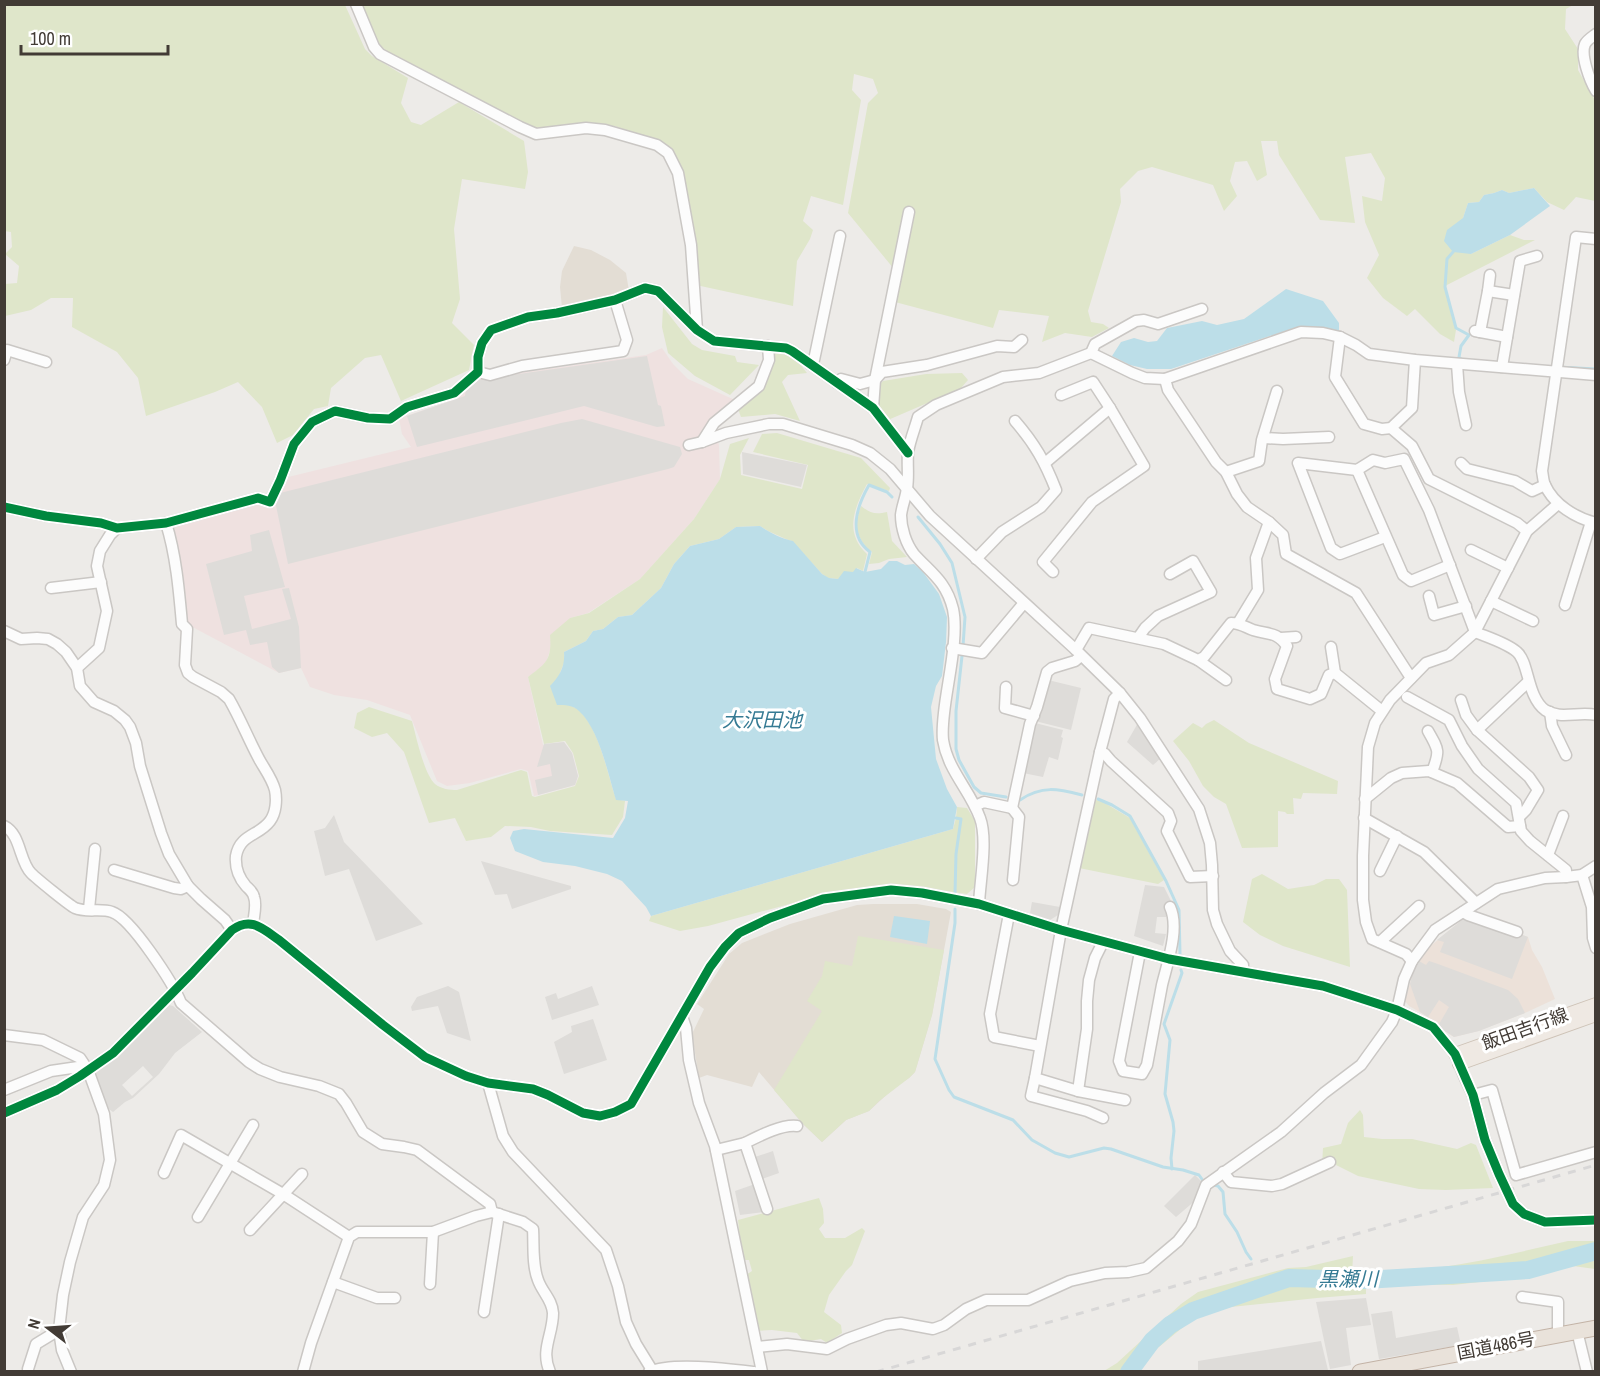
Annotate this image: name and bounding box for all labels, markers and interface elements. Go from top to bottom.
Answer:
scale bar [21,18,168,56]
text: 100 m [30,26,71,51]
water label: 大沢田池 [722,706,804,733]
street label: 飯田吉行線 [1478,1001,1571,1056]
water label: 黒瀬川 [1318,1265,1380,1292]
north arrow [18,1298,78,1358]
text: N [22,1316,46,1331]
street label: 国道486号 [1455,1326,1537,1365]

